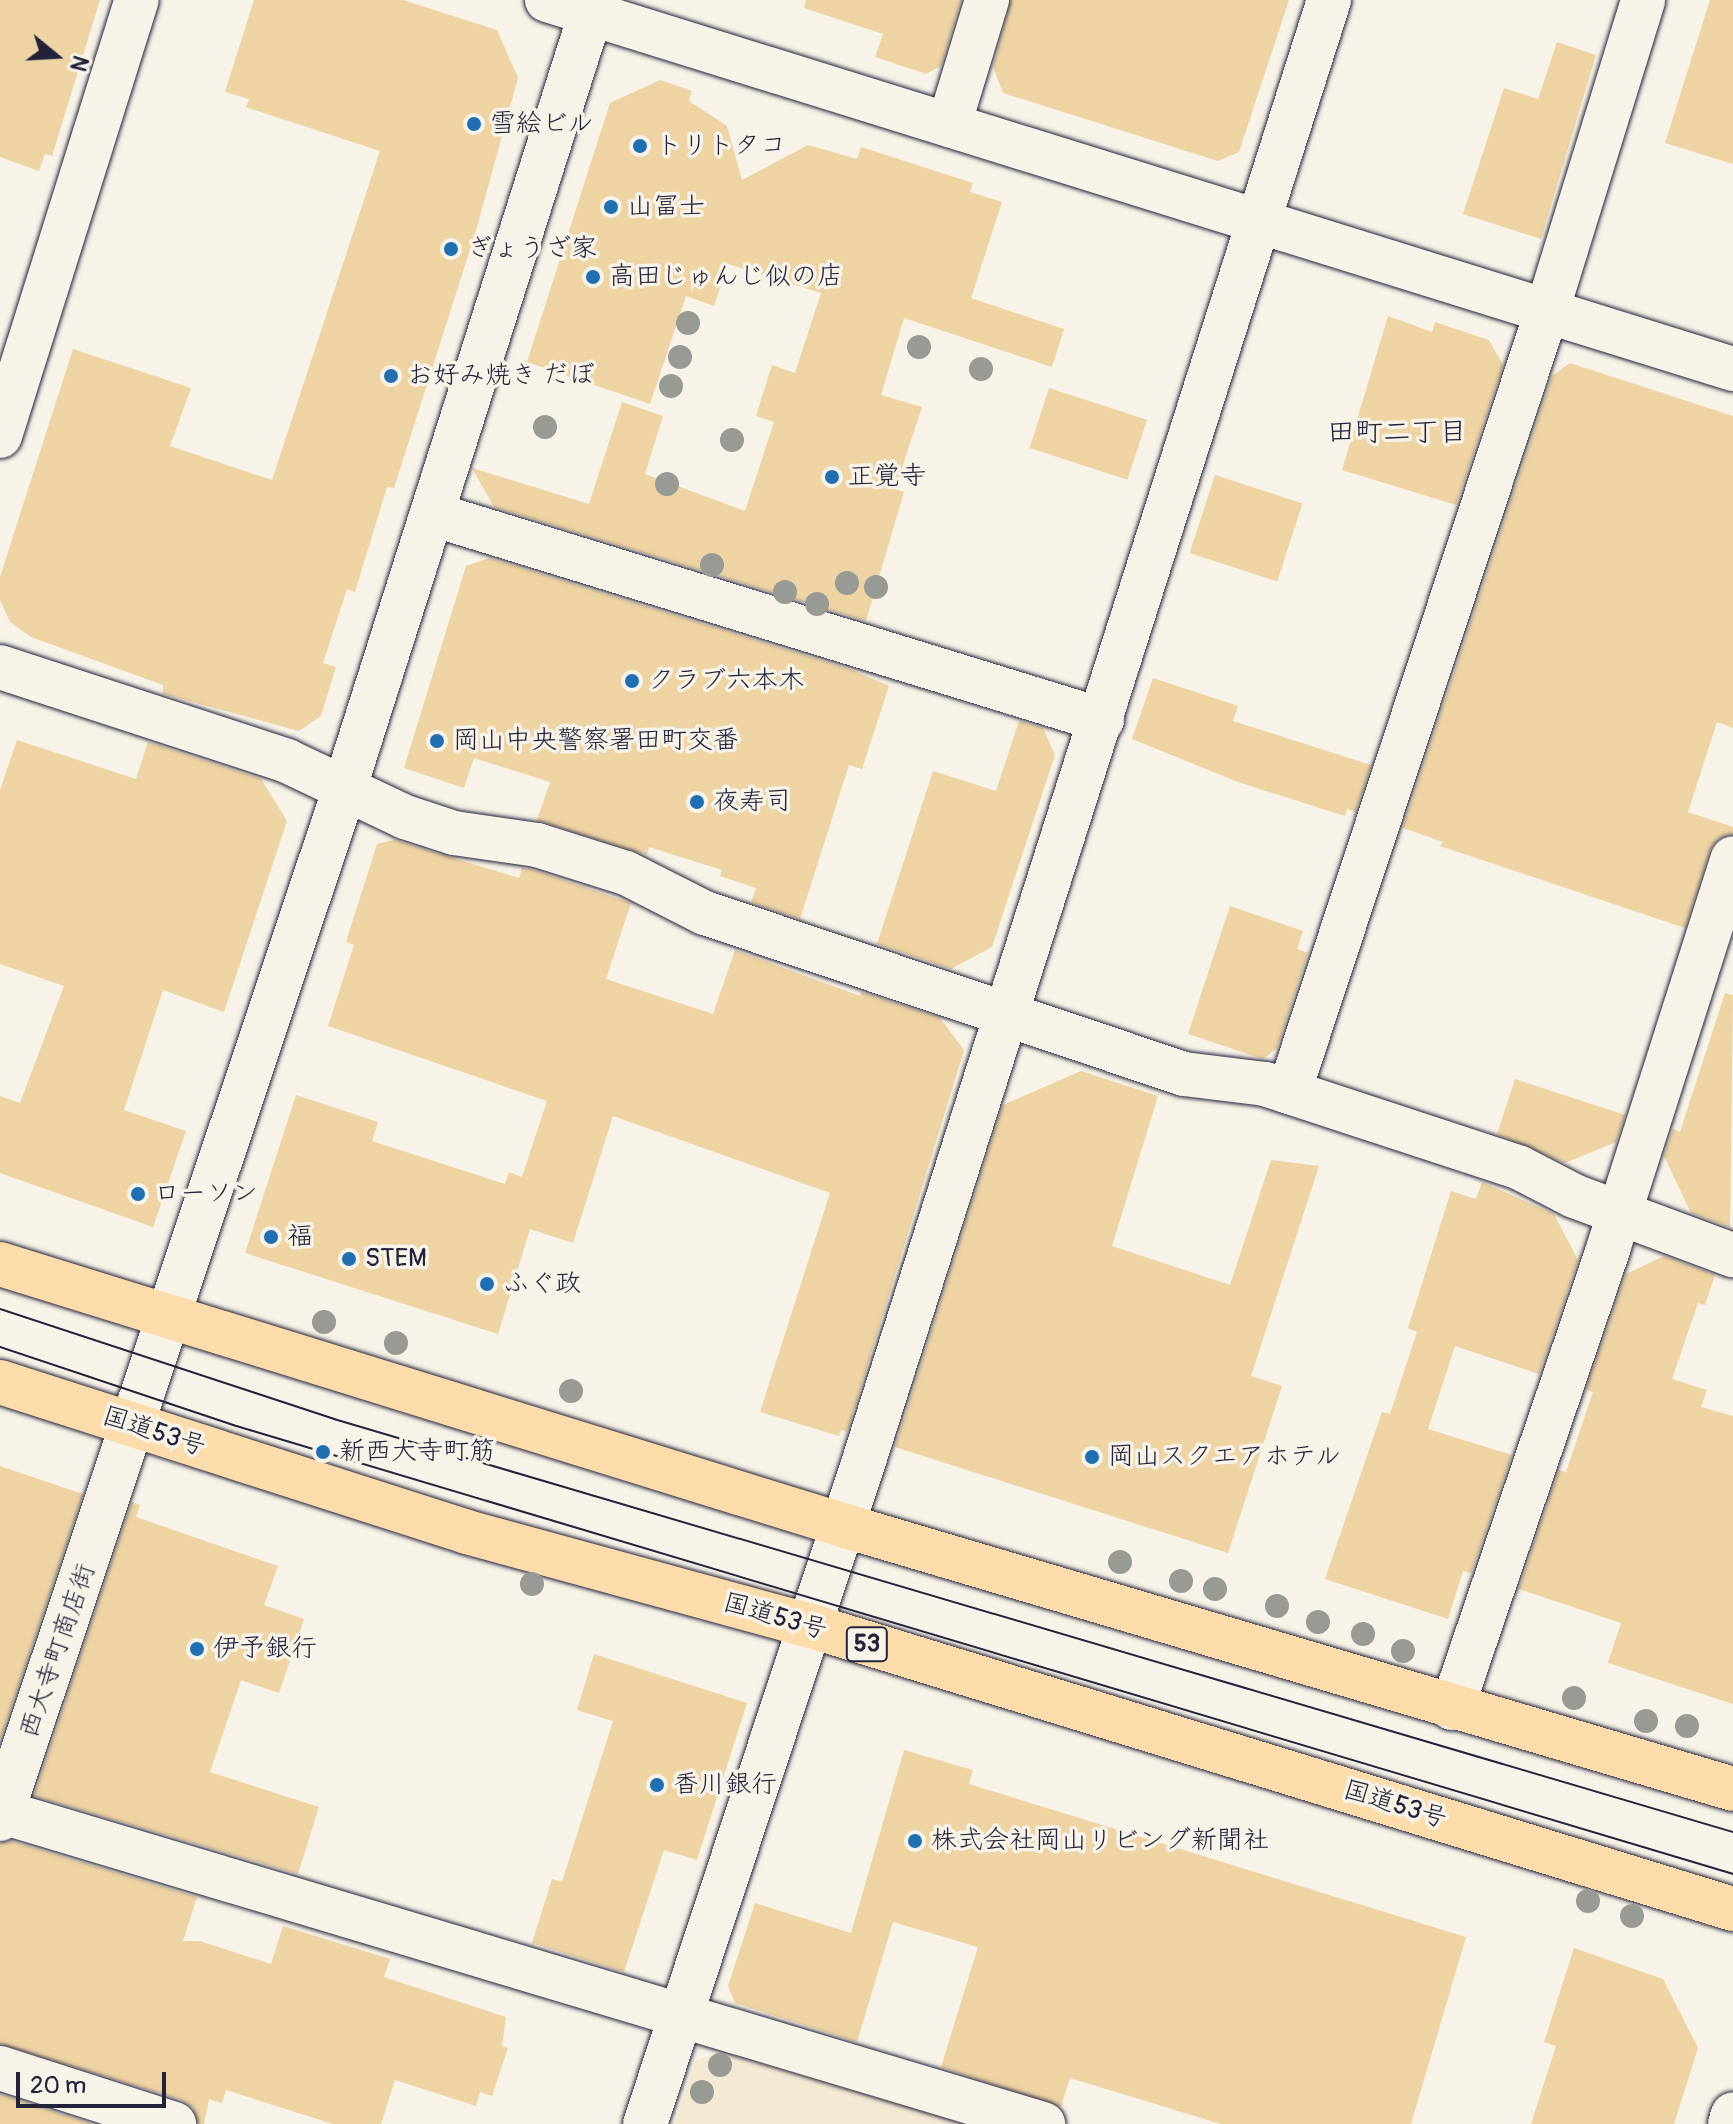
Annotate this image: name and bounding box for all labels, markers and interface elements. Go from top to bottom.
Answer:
north arrow [16,16,96,96]
text: N [63,52,94,75]
place label: 雪絵ビル [490,108,594,140]
marker: 雪絵ビル [465,115,483,133]
place label: トリトタコ [656,130,786,162]
marker: トリトタコ [631,137,649,155]
place label: 山冨士 [627,191,705,223]
marker: 山冨士 [602,198,620,216]
place label: ぎょうざ家 [467,233,597,265]
marker: ぎょうざ家 [442,240,460,258]
place label: 高田じゅんじ似の店 [609,261,843,293]
marker: 高田じゅんじ似の店 [584,268,602,286]
place label: お好み焼き だぼ [407,360,595,392]
marker: お好み焼き だぼ [382,367,400,385]
district label: 田町二丁目 [1327,416,1467,450]
place label: 正覚寺 [848,461,926,493]
marker: 正覚寺 [823,468,841,486]
place label: クラブ六本木 [648,665,804,697]
marker: クラブ六本木 [623,672,641,690]
place label: 岡山中央警察署田町交番 [453,725,739,757]
marker: 岡山中央警察署田町交番 [428,732,446,750]
place label: 夜寿司 [713,786,791,818]
marker: 夜寿司 [688,793,706,811]
place label: ローソン [154,1178,258,1210]
marker: ローソン [129,1185,147,1203]
place label: 福 [287,1221,313,1253]
marker: 福 [262,1228,280,1246]
place label: STEM [365,1243,427,1275]
marker: STEM [340,1250,358,1268]
place label: ふぐ政 [503,1268,581,1300]
marker: ふぐ政 [478,1275,496,1293]
street label: 国道53号 [98,1401,210,1463]
place label: 新西大寺町筋 [339,1436,495,1468]
place label: 岡山スクエアホテル [1108,1441,1342,1473]
marker: 新西大寺町筋 [314,1443,332,1461]
marker: 岡山スクエアホテル [1083,1448,1101,1466]
street label: 西大寺町商店街 [14,1560,102,1742]
street label: 国道53号 [719,1587,831,1647]
road number: 53 [845,1624,889,1664]
place label: 伊予銀行 [213,1633,317,1665]
marker: 伊予銀行 [188,1640,206,1658]
place label: 香川銀行 [673,1769,777,1801]
street label: 国道53号 [1339,1774,1451,1836]
marker: 香川銀行 [648,1776,666,1794]
place label: 株式会社岡山リビング新聞社 [931,1825,1269,1857]
marker: 株式会社岡山リビング新聞社 [906,1832,924,1850]
scale bar [20,2056,170,2106]
text: 20 m [30,2071,86,2100]

